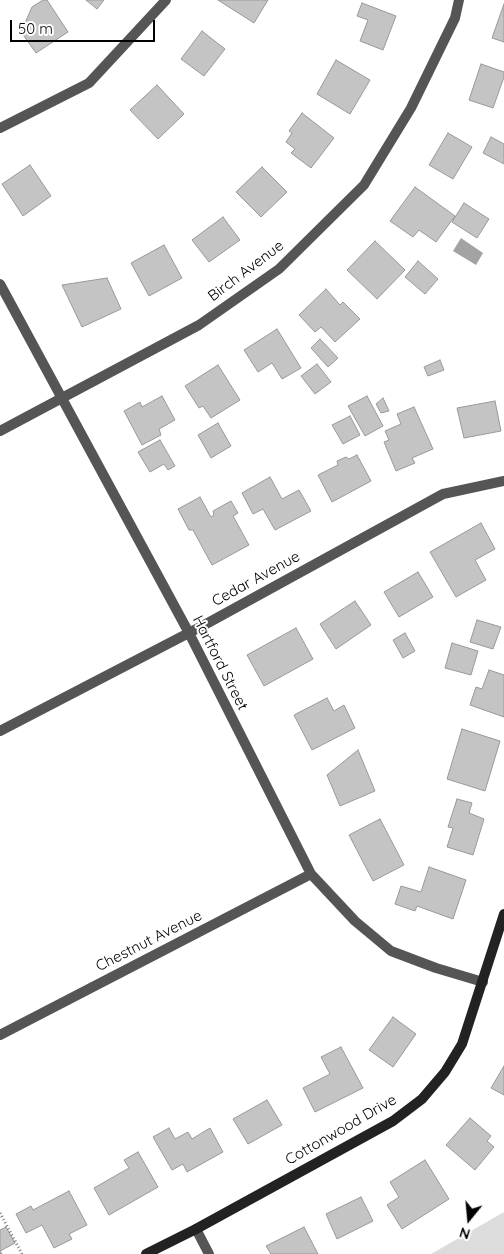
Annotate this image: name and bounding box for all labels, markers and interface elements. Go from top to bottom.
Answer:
scale bar [12,10,158,42]
text: 50 m [18,19,53,38]
street label: Birch Avenue [205,237,287,305]
street label: Cedar Avenue [209,547,303,611]
street label: Hartford Street [188,613,252,713]
street label: Chestnut Avenue [93,907,205,975]
street label: Cottonwood Drive [282,1091,400,1169]
north arrow [444,1194,494,1244]
text: N [457,1223,472,1243]

